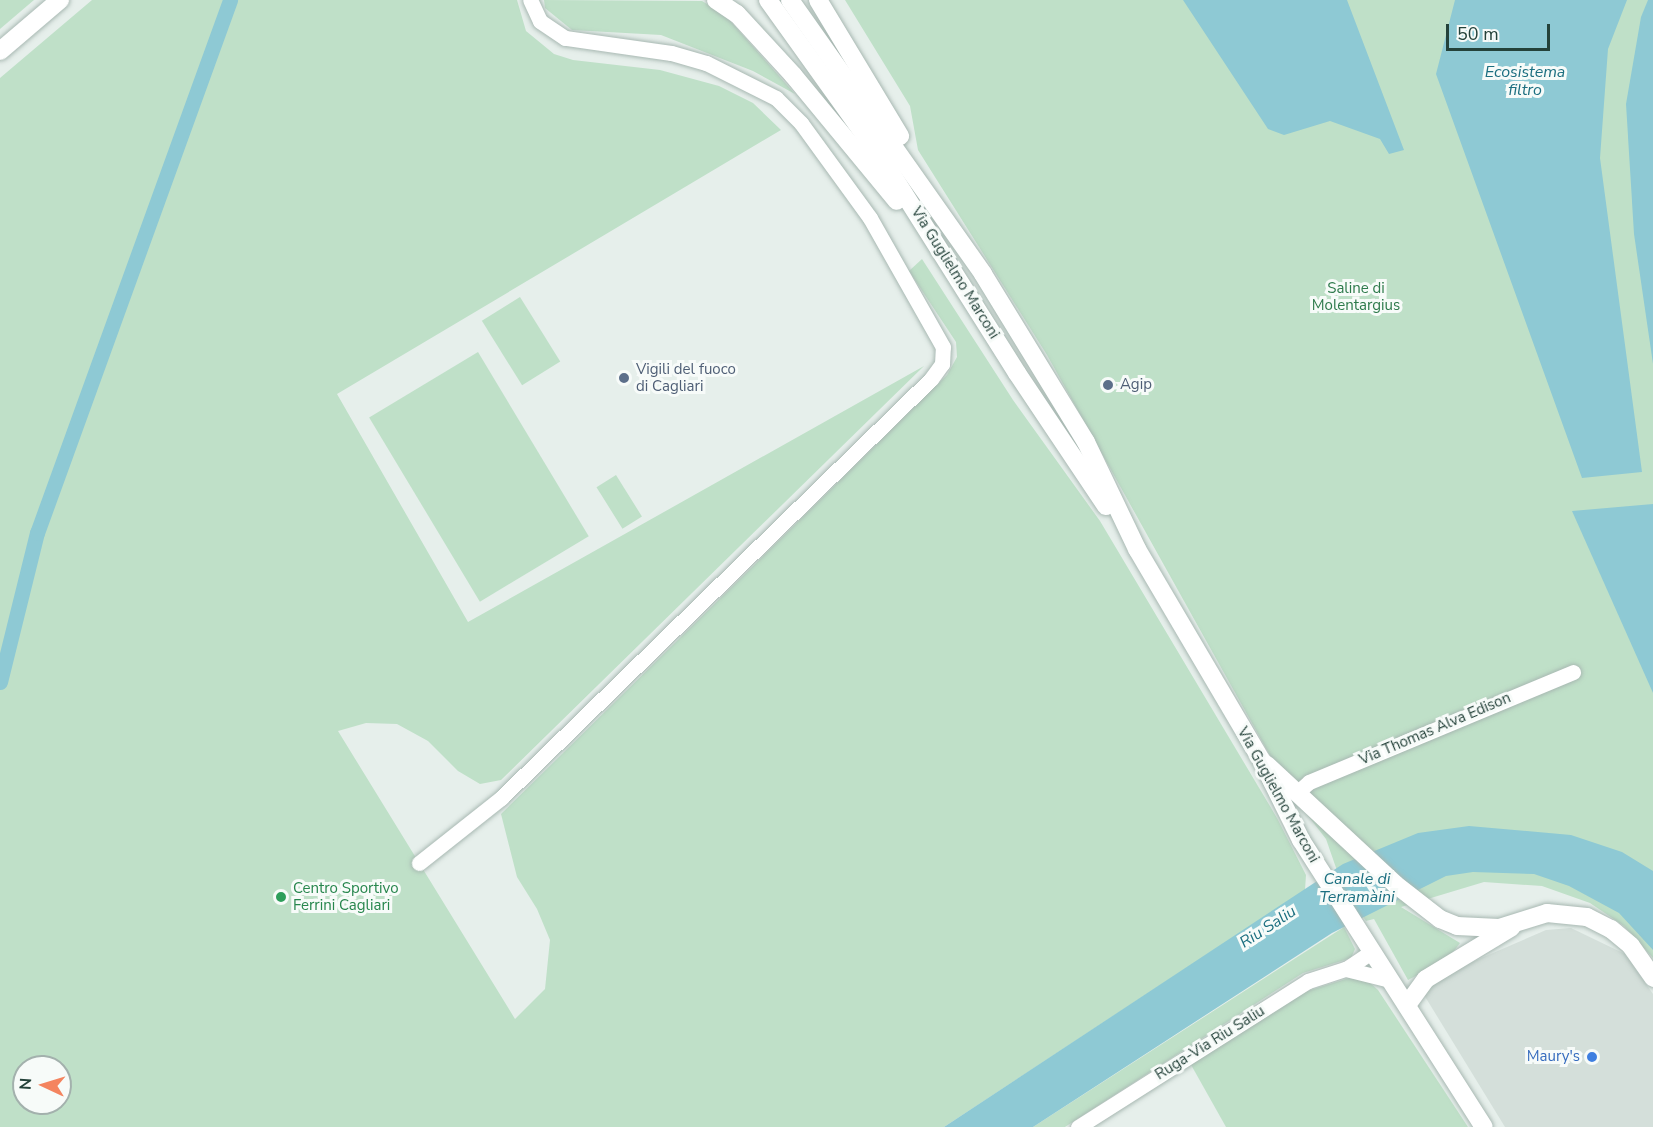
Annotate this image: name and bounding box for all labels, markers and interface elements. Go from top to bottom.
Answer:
scale bar [1449,12,1552,50]
text: 50 m [1457,22,1499,46]
water label: Ecosistema filtro [1485,62,1565,100]
street label: Via Guglielmo Marconi [907,204,1003,342]
park label: Saline di Molentargius [1312,279,1400,314]
place label: Vigili del fuoco di Cagliari [636,360,736,395]
marker: Vigili del fuoco di Cagliari [617,371,631,385]
place label: Agip [1120,376,1152,394]
marker: Agip [1101,378,1115,392]
street label: Via Thomas Alva Edison [1356,689,1514,769]
street label: Via Guglielmo Marconi [1233,724,1323,866]
water label: Canale di Terramàini [1319,869,1395,907]
place label: Centro Sportivo Ferrini Cagliari [293,879,399,914]
marker: Centro Sportivo Ferrini Cagliari [274,890,288,904]
water label: Riu Saliu [1236,902,1300,952]
street label: Ruga-Via Riu Saliu [1152,1002,1268,1084]
place label: Maury's [1527,1048,1580,1066]
marker: Maury's [1585,1050,1599,1064]
north arrow [12,1055,72,1115]
text: N [15,1077,37,1091]

